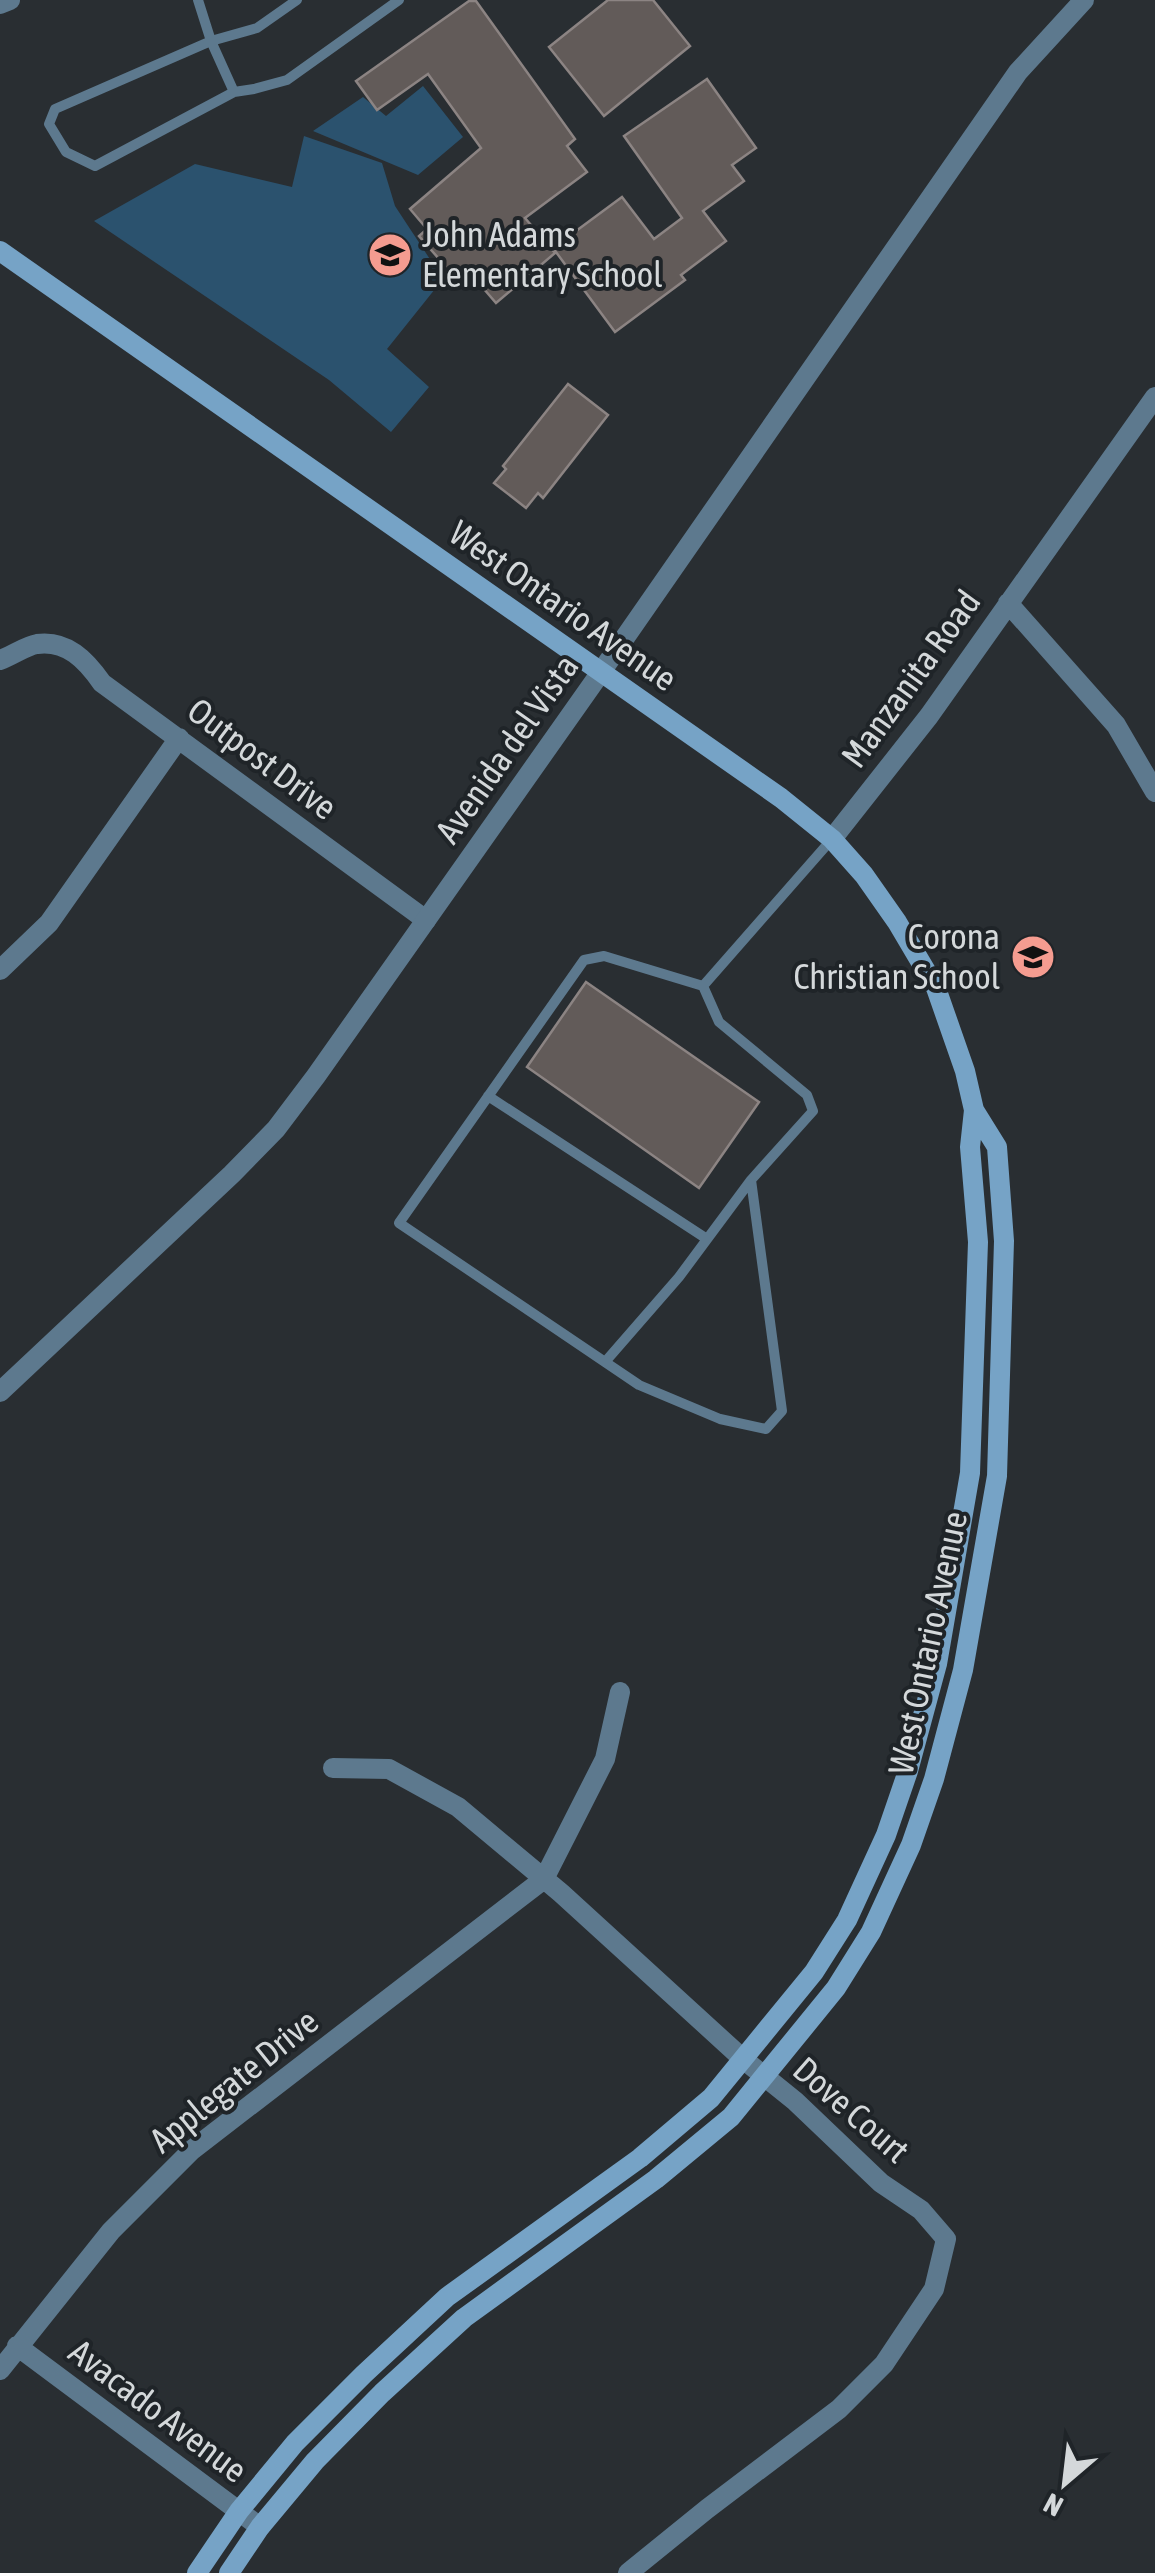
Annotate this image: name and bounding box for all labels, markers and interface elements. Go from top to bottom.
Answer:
place label: John Adams Elementary School [422,214,663,294]
school or university icon: John Adams Elementary School [367,232,413,278]
street label: West Ontario Avenue [442,512,685,698]
street label: Manzanita Road [833,582,988,775]
street label: Avenida del Vista [427,647,586,850]
street label: Outpost Drive [180,689,345,827]
place label: Corona Christian School [794,916,1000,996]
school or university icon: Corona Christian School [1010,934,1056,980]
street label: West Ontario Avenue [880,1508,974,1778]
street label: Applegate Drive [141,2000,325,2160]
street label: Dove Court [786,2048,917,2170]
street label: Avacado Avenue [62,2331,255,2490]
north arrow [1015,2433,1115,2533]
text: N [1038,2487,1068,2523]

